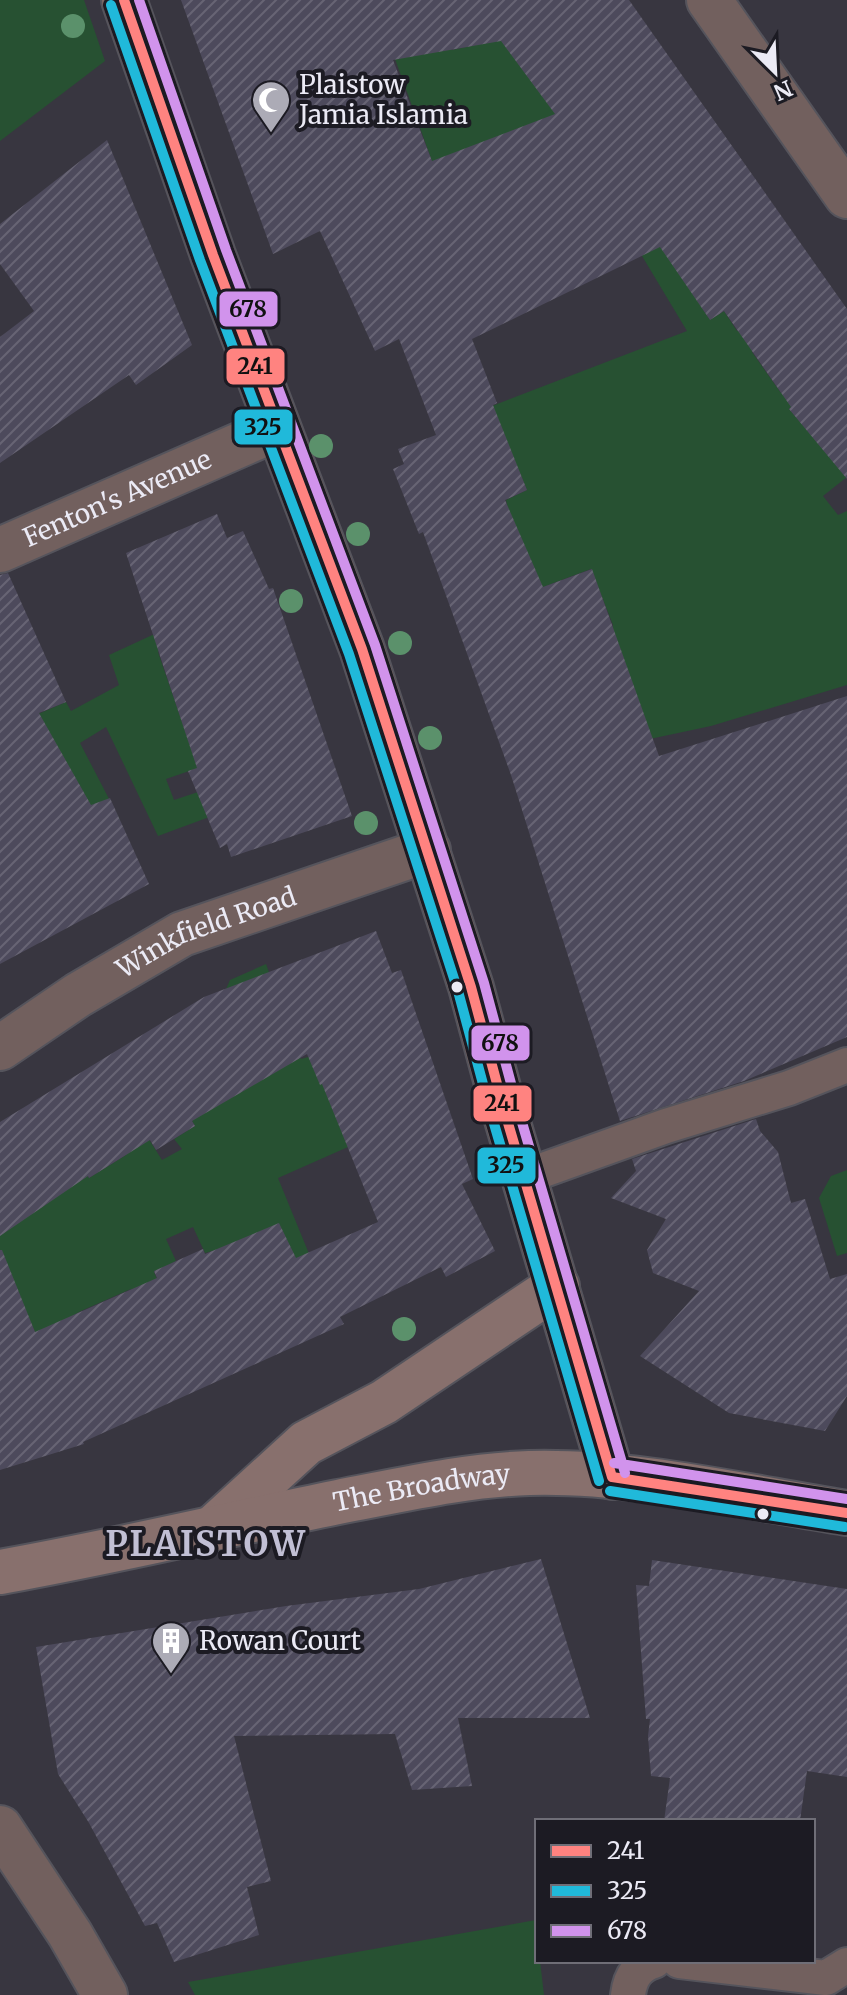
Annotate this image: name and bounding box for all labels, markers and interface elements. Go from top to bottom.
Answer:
north arrow [735,32,815,112]
place label: Plaistow Jamia Islamia [298,68,468,131]
text: N [769,74,797,107]
mosque icon: Plaistow Jamia Islamia [250,79,292,134]
line badge: 678 [218,290,279,328]
text: 678 [229,295,267,323]
line badge: 241 [225,347,286,386]
text: 241 [237,352,273,380]
line badge: 325 [233,408,294,446]
text: 325 [244,413,282,441]
street label: Fenton's Avenue [18,442,216,554]
street label: Winkfield Road [109,879,301,985]
unlabelled marker [449,979,465,995]
line badge: 678 [470,1024,531,1062]
text: 678 [481,1029,519,1057]
line badge: 241 [472,1084,533,1123]
text: 241 [484,1089,520,1117]
line badge: 325 [476,1146,537,1185]
text: 325 [487,1151,525,1179]
street label: The Broadway [330,1457,512,1519]
unlabelled marker [755,1506,771,1522]
district label: PLAISTOW [105,1523,307,1565]
building icon: Rowan Court [150,1620,192,1675]
place label: Rowan Court [199,1624,361,1657]
legend [535,1819,815,1963]
text: 241 [607,1835,645,1866]
text: 325 [607,1875,647,1906]
text: 678 [607,1915,647,1946]

